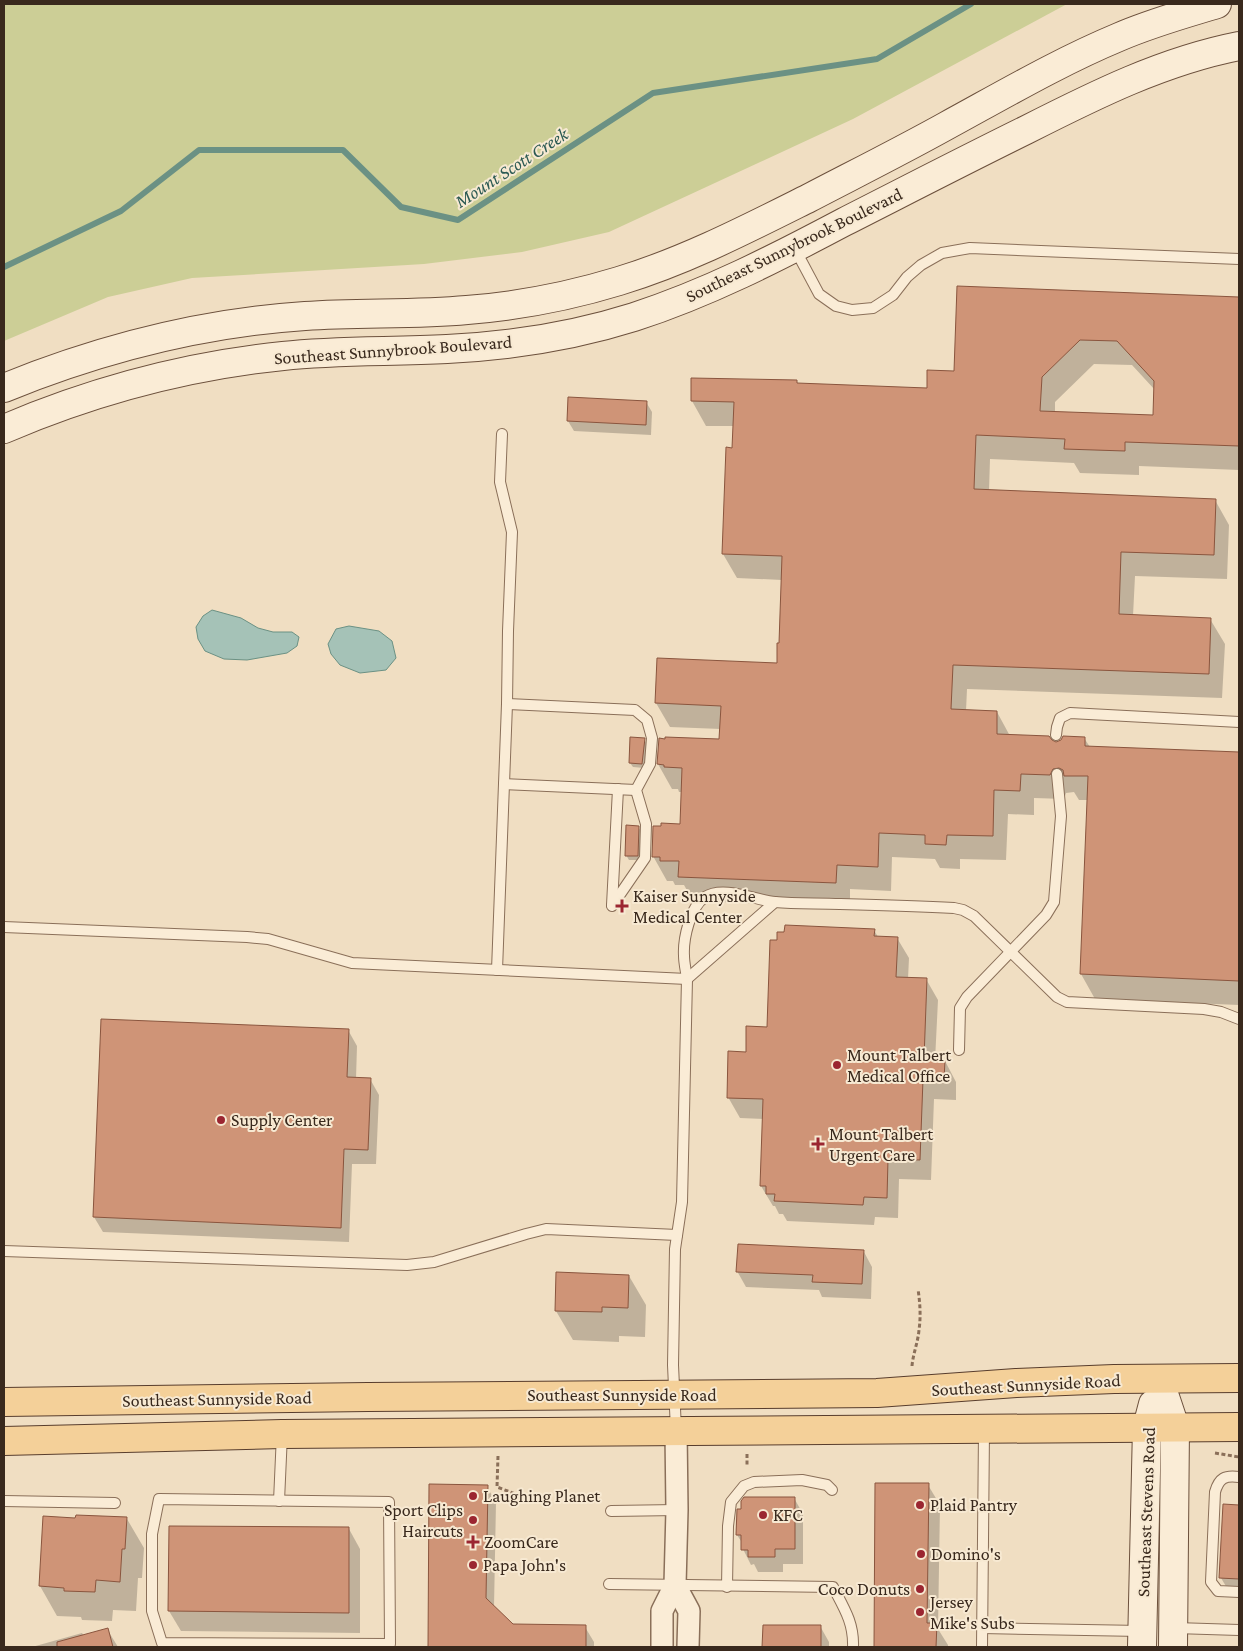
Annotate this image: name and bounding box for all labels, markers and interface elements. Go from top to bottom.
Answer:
water label: Mount Scott Creek [450,123,572,212]
street label: Southeast Sunnybrook Boulevard [682,183,906,306]
street label: Southeast Sunnybrook Boulevard [273,332,513,368]
place label: Kaiser Sunnyside Medical Center [633,886,756,927]
marker: Kaiser Sunnyside Medical Center [615,899,629,913]
place label: Mount Talbert Medical Office [847,1045,952,1086]
marker: Mount Talbert Medical Office [831,1059,843,1071]
place label: Supply Center [231,1110,333,1130]
marker: Supply Center [215,1114,227,1126]
place label: Mount Talbert Urgent Care [829,1124,934,1165]
marker: Mount Talbert Urgent Care [811,1137,825,1151]
street label: Southeast Sunnyside Road [931,1370,1122,1400]
street label: Southeast Sunnyside Road [527,1385,717,1405]
street label: Southeast Sunnyside Road [122,1387,312,1411]
street label: Southeast Stevens Road [1133,1426,1159,1597]
place label: Laughing Planet [483,1486,601,1506]
marker: Laughing Planet [467,1490,479,1502]
place label: Plaid Pantry [930,1495,1018,1515]
marker: Plaid Pantry [914,1499,926,1511]
place label: Sport Clips Haircuts [384,1500,463,1541]
place label: KFC [773,1505,803,1525]
marker: KFC [757,1509,769,1521]
marker: Sport Clips Haircuts [467,1514,479,1526]
place label: ZoomCare [484,1532,559,1552]
marker: ZoomCare [466,1535,480,1549]
place label: Domino's [931,1544,1001,1564]
marker: Domino's [915,1548,927,1560]
place label: Papa John's [483,1555,566,1575]
marker: Papa John's [467,1559,479,1571]
place label: Coco Donuts [818,1579,910,1599]
marker: Coco Donuts [914,1583,926,1595]
place label: Jersey Mike's Subs [928,1592,1015,1633]
marker: Jersey Mike's Subs [914,1606,926,1618]

